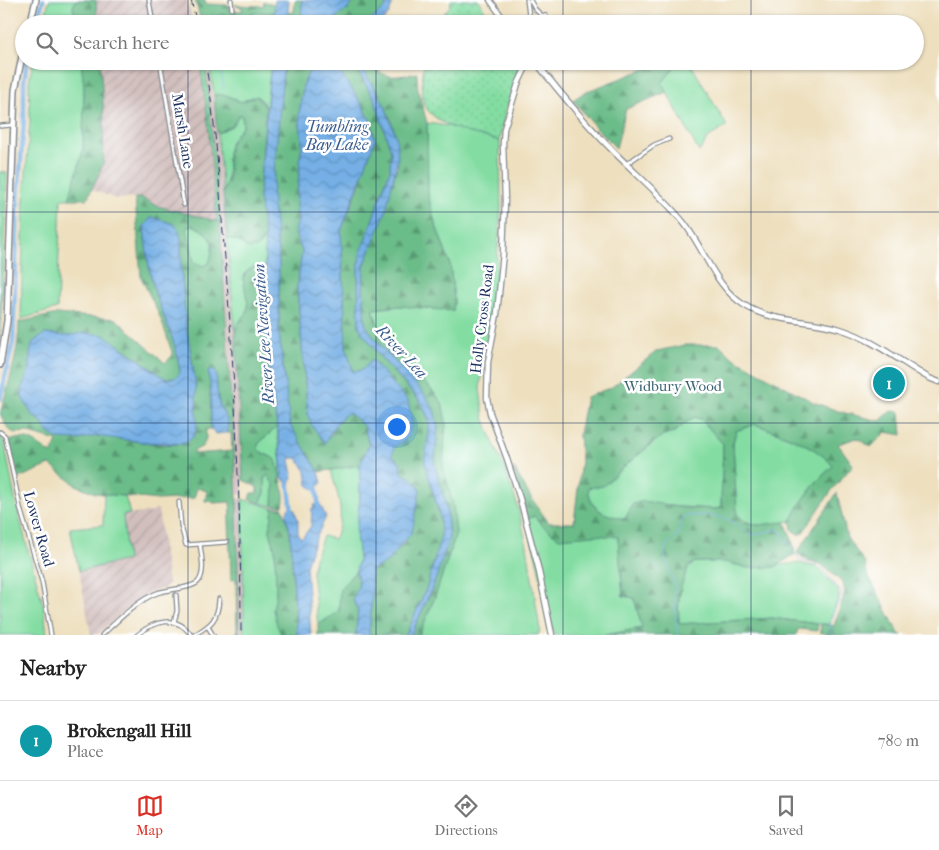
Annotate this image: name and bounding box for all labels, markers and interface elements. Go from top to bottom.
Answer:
search box [15,15,924,70]
icon: search [33,29,61,57]
text: Search here [73,32,169,54]
street label: Marsh Lane [168,92,198,171]
water label: Tumbling Bay Lake [305,117,369,154]
street label: Holly Cross Road [466,262,498,375]
water label: River Lee Navigation [249,263,278,406]
water label: River Lea [371,320,431,382]
pin: 1 [873,364,905,402]
park label: Widbury Wood [623,377,723,395]
your location [384,414,410,440]
street label: Lower Road [20,489,59,570]
text: Nearby [20,656,86,680]
text: Brokengall Hill [67,720,191,742]
text: 1 [33,731,39,750]
text: 780 m [878,731,919,750]
text: Place [67,742,103,761]
tab: Map [136,792,164,839]
tab: Directions [435,792,498,839]
tab: Saved [769,792,803,839]

